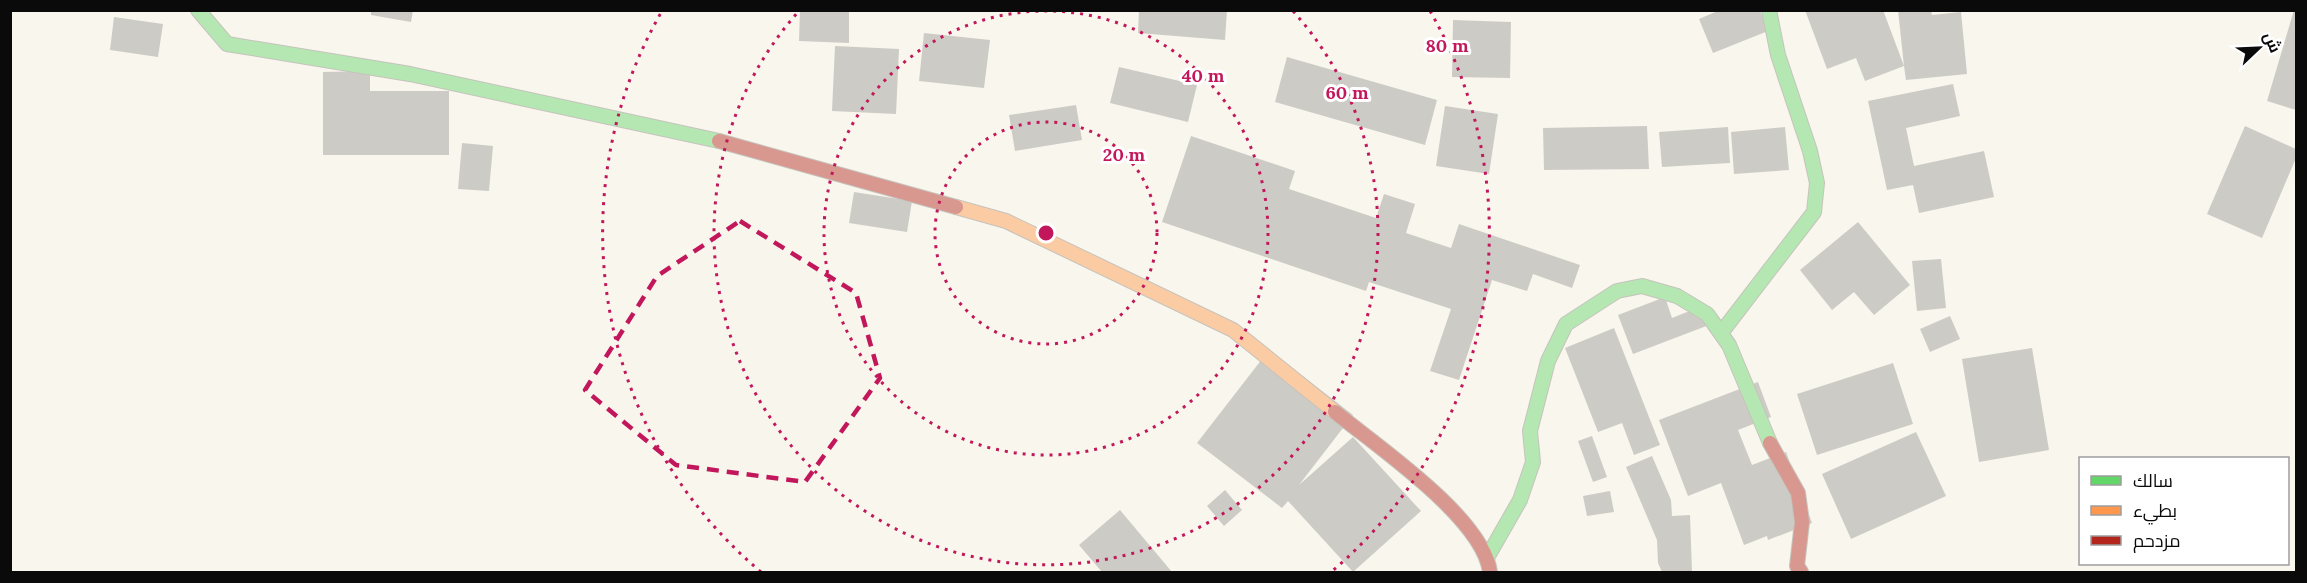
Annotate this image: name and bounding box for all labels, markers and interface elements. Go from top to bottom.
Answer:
north arrow [2229,18,2289,78]
text: ش [2260,29,2286,55]
text: 80 m [1425,34,1469,57]
text: 40 m [1182,64,1225,87]
text: 60 m [1325,81,1369,104]
text: 20 m [1103,143,1146,166]
centre of rings [1036,223,1056,243]
legend [2079,457,2289,565]
text: سالك [2133,469,2173,492]
text: بطيء [2133,499,2177,525]
text: مزدحم [2133,529,2181,553]

